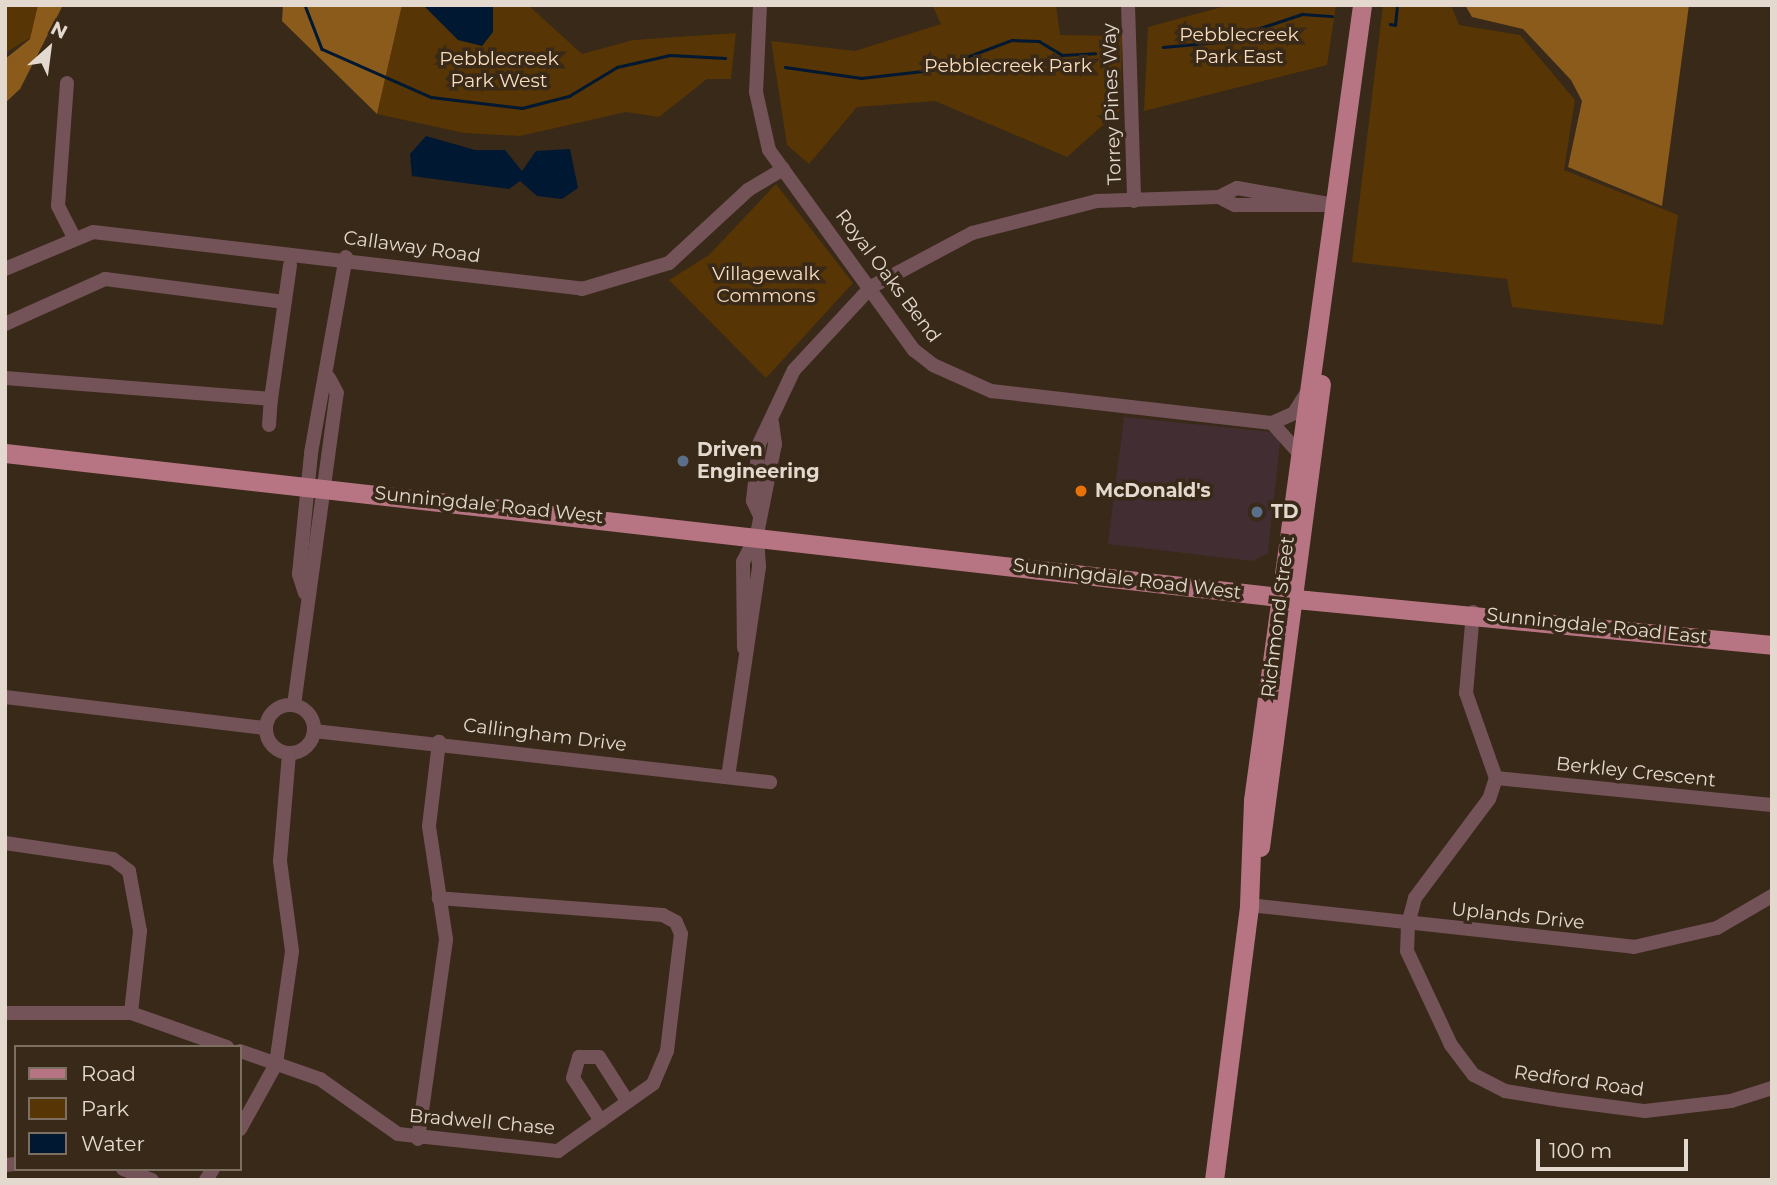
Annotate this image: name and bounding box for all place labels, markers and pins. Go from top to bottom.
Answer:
place label: Driven Engineering [697,439,819,483]
marker: Driven Engineering [675,453,691,469]
place label: McDonald's [1095,480,1211,502]
marker: McDonald's [1073,483,1089,499]
place label: TD [1271,501,1298,523]
marker: TD [1249,504,1265,520]

